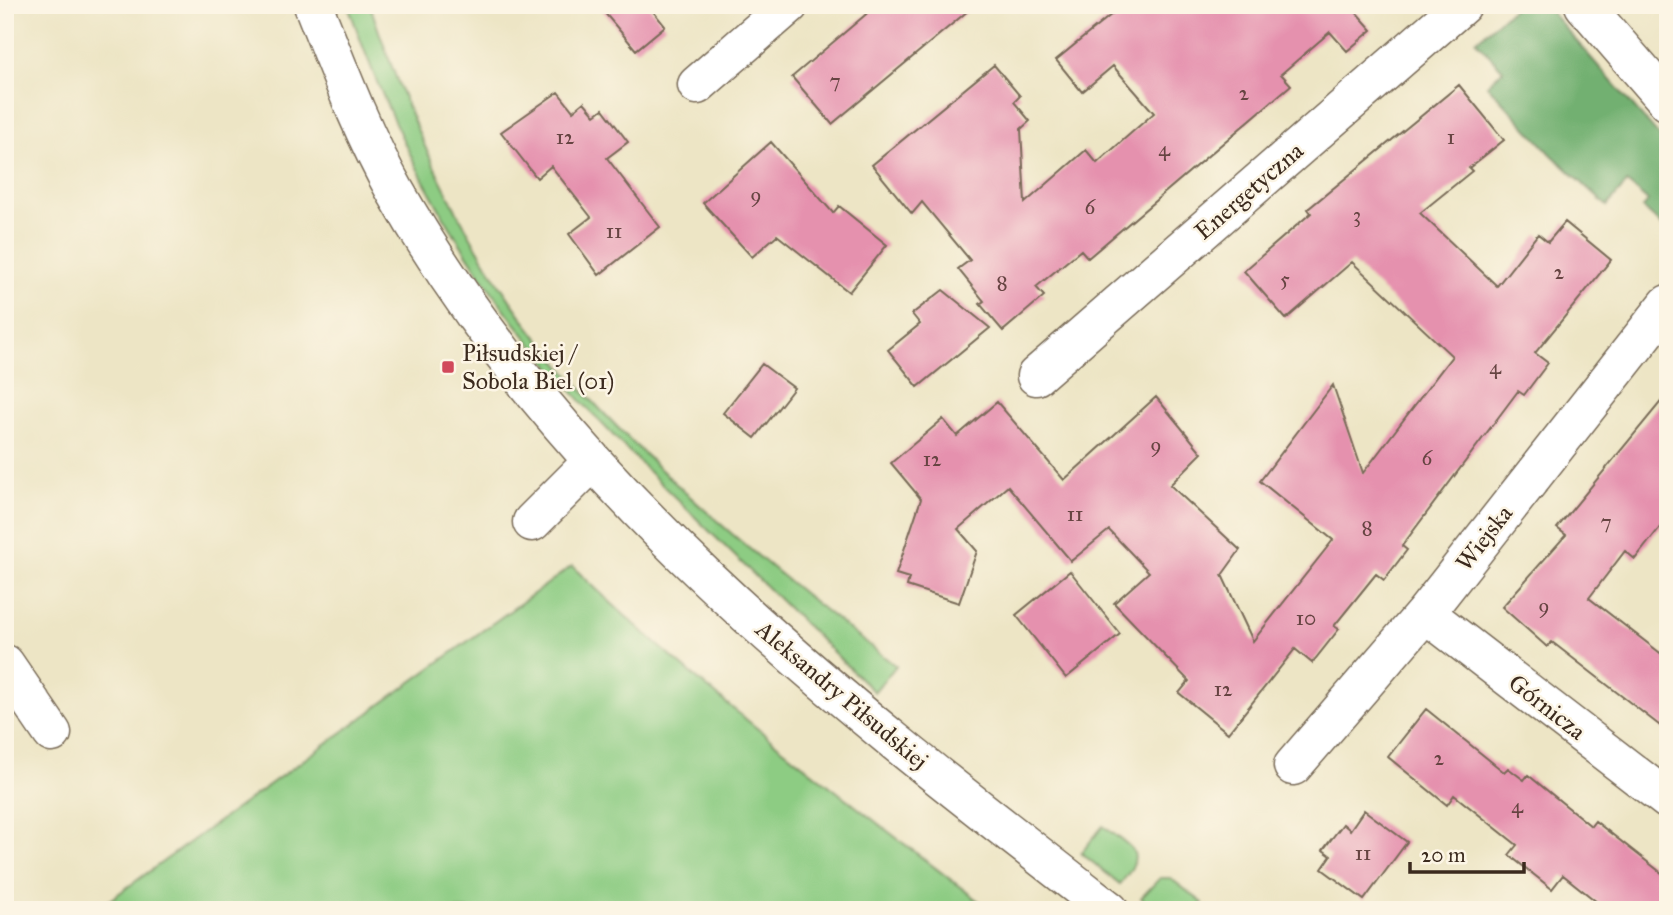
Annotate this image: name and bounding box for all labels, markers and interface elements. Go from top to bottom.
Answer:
house number: 7 [829,68,841,94]
house number: 2 [1239,80,1250,106]
house number: 12 [556,124,575,150]
house number: 1 [1447,124,1455,150]
street label: Energetyczna [1188,135,1310,246]
house number: 4 [1158,136,1171,162]
house number: 9 [750,182,762,208]
house number: 6 [1085,194,1097,220]
house number: 3 [1353,202,1361,228]
house number: 11 [606,218,622,244]
house number: 2 [1554,259,1565,285]
house number: 5 [1280,266,1290,292]
house number: 8 [996,270,1008,296]
place label: Piłsudskiej / Sobola Biel (01) [462,338,614,396]
house number: 4 [1489,354,1502,380]
marker: Piłsudskiej / Sobola Biel (01) [440,359,456,375]
house number: 9 [1150,432,1162,458]
house number: 6 [1422,445,1434,471]
house number: 12 [923,446,942,472]
street label: Wiejska [1449,499,1519,577]
house number: 11 [1067,501,1083,527]
house number: 7 [1600,509,1612,535]
house number: 8 [1361,515,1373,541]
house number: 9 [1538,593,1550,619]
house number: 10 [1296,605,1316,631]
street label: Aleksandry Piłsudskiej [749,614,934,776]
street label: Górnicza [1502,668,1592,747]
house number: 12 [1214,676,1233,702]
house number: 2 [1434,745,1445,771]
house number: 4 [1511,793,1524,819]
scale bar [1410,831,1524,875]
house number: 11 [1355,840,1371,866]
text: 20 m [1421,842,1466,868]

